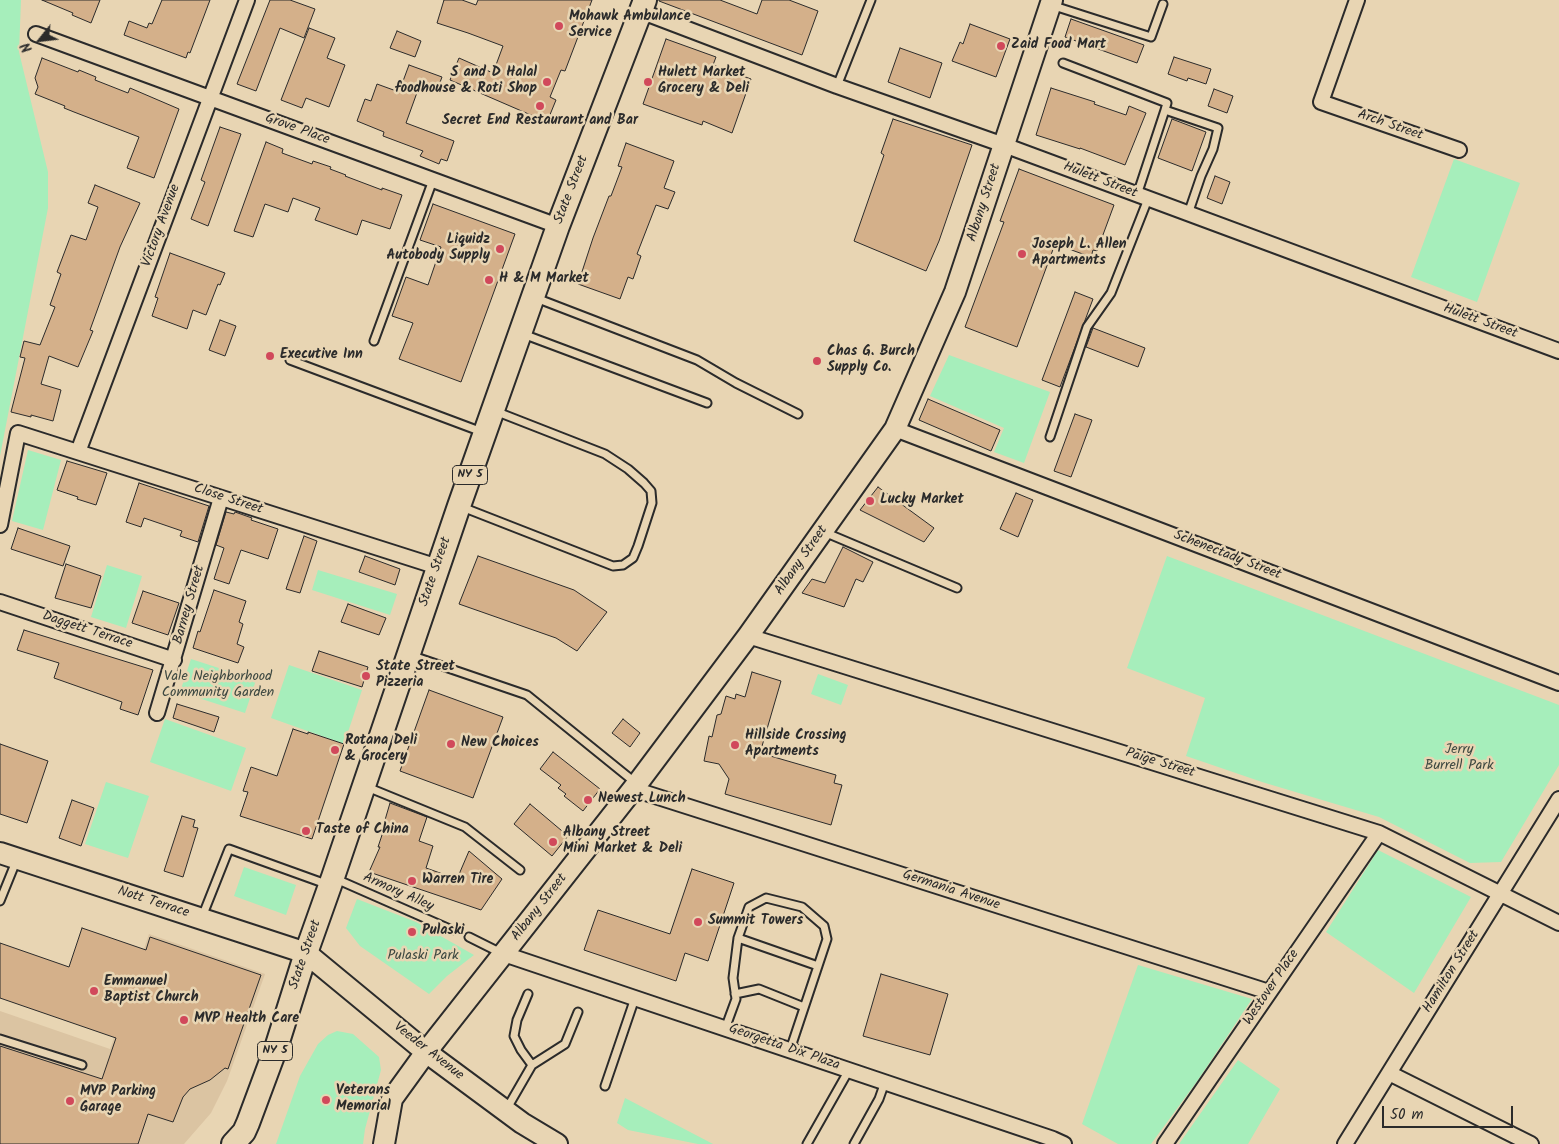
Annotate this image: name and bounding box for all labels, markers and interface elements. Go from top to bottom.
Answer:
place label: Mohawk Ambulance Service [569,10,691,42]
north arrow [15,15,65,65]
marker: Mohawk Ambulance Service [553,20,565,32]
text: N [15,38,39,56]
place label: Zaid Food Mart [1011,38,1106,54]
marker: Zaid Food Mart [995,40,1007,52]
place label: S and D Halal foodhouse & Roti Shop [395,66,537,98]
place label: Hulett Market Grocery & Deli [658,66,749,98]
marker: S and D Halal foodhouse & Roti Shop [541,76,553,88]
marker: Hulett Market Grocery & Deli [642,76,654,88]
marker: Secret End Restaurant and Bar [534,100,546,112]
street label: Arch Street [1355,107,1425,145]
street label: Grove Place [262,111,332,149]
place label: Secret End Restaurant and Bar [442,114,638,130]
street label: State Street [551,153,593,227]
street label: Hulett Street [1061,159,1139,203]
street label: Albany Street [964,162,1006,244]
street label: Victory Avenue [139,182,185,270]
place label: Liquidz Autobody Supply [387,233,490,266]
place label: Joseph L. Allen Apartments [1032,238,1127,270]
marker: Liquidz Autobody Supply [494,243,506,255]
marker: Joseph L. Allen Apartments [1016,248,1028,260]
place label: H & M Market [499,272,589,288]
marker: H & M Market [483,274,495,286]
street label: Hulett Street [1441,301,1519,343]
place label: Chas G. Burch Supply Co. [827,345,915,378]
place label: Executive Inn [280,348,363,364]
marker: Executive Inn [264,350,276,362]
marker: Chas G. Burch Supply Co. [811,355,823,367]
road number: NY 5 [452,466,488,484]
street label: Close Street [191,481,265,519]
place label: Lucky Market [880,493,964,509]
marker: Lucky Market [864,495,876,507]
street label: Albany Street [772,523,832,599]
street label: Schenectady Street [1171,528,1283,584]
street label: State Street [416,535,456,609]
street label: Barney Street [171,563,209,647]
street label: Daggett Terrace [40,609,134,653]
place label: State Street Pizzeria [376,660,455,692]
park label: Vale Neighborhood Community Garden [162,670,274,702]
marker: State Street Pizzeria [360,670,372,682]
place label: Hillside Crossing Apartments [745,729,846,762]
place label: Rotana Deli & Grocery [345,734,417,766]
place label: New Choices [461,736,539,752]
marker: New Choices [445,738,457,750]
marker: Hillside Crossing Apartments [729,739,741,751]
park label: Jerry Burrell Park [1424,743,1494,776]
marker: Rotana Deli & Grocery [329,744,341,756]
street label: Paige Street [1123,746,1197,782]
place label: Newest Lunch [598,792,686,808]
marker: Newest Lunch [582,794,594,806]
place label: Taste of China [316,823,409,839]
marker: Taste of China [300,825,312,837]
place label: Albany Street Mini Market & Deli [563,826,682,859]
marker: Albany Street Mini Market & Deli [547,836,559,848]
street label: Germania Avenue [900,867,1002,915]
street label: Armory Alley [360,870,436,916]
street label: Albany Street [508,871,572,945]
place label: Warren Tire [422,873,493,889]
marker: Warren Tire [406,875,418,887]
street label: Nott Terrace [115,884,191,922]
place label: Summit Towers [708,914,803,930]
marker: Summit Towers [692,916,704,928]
street label: State Street [286,918,326,992]
place label: Pulaski [422,924,464,940]
marker: Pulaski [406,926,418,938]
street label: Hamilton Street [1420,928,1484,1016]
street label: Westover Place [1241,947,1303,1029]
park label: Pulaski Park [387,949,459,965]
place label: Emmanuel Baptist Church [104,975,199,1008]
marker: Emmanuel Baptist Church [88,985,100,997]
place label: MVP Health Care [194,1012,299,1028]
marker: MVP Health Care [178,1014,190,1026]
street label: Veeder Avenue [389,1019,467,1085]
street label: Georgetta Dix Plaza [726,1021,842,1075]
road number: NY 5 [258,1042,292,1060]
place label: Veterans Memorial [336,1084,391,1116]
place label: MVP Parking Garage [80,1085,156,1118]
marker: Veterans Memorial [320,1094,332,1106]
marker: MVP Parking Garage [64,1095,76,1107]
scale bar [1384,1096,1515,1128]
text: 50 m [1390,1103,1424,1127]

